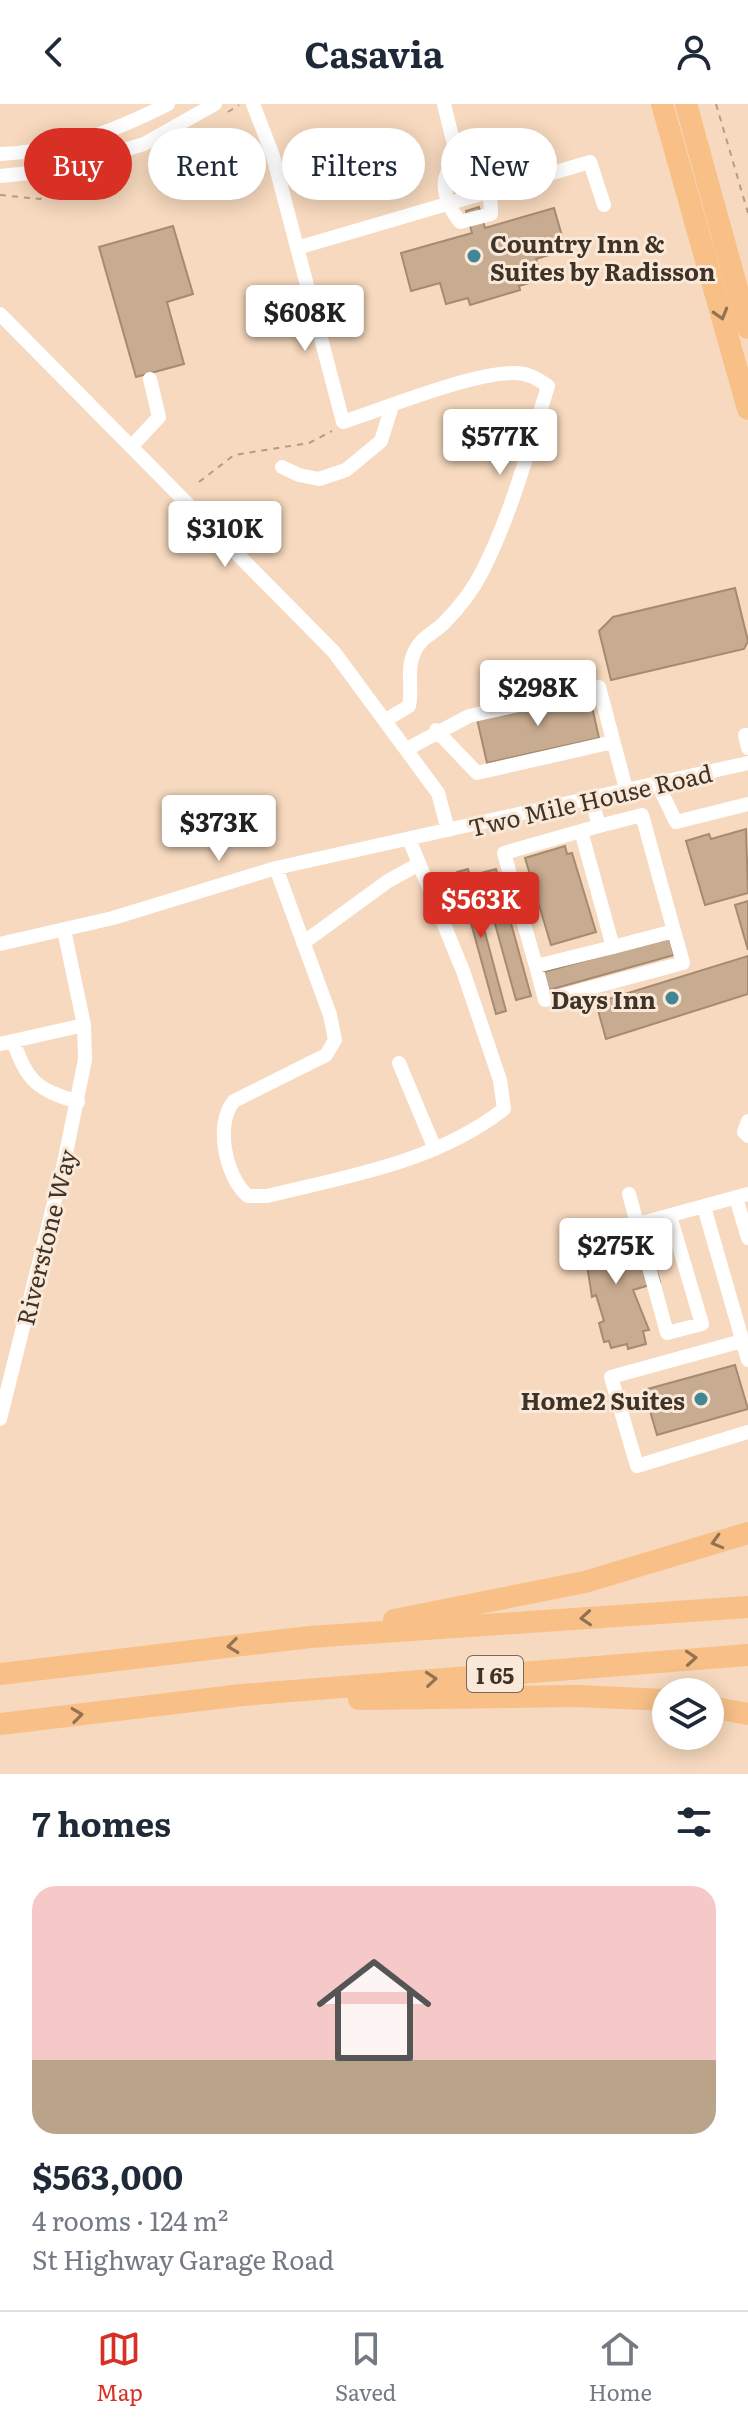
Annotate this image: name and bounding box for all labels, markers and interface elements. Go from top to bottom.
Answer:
text: Casavia [304,26,444,79]
icon: back [32,30,76,74]
icon: person [672,30,716,74]
chip: Buy [24,128,132,200]
chip: Rent [148,128,266,200]
chip: Filters [282,128,425,200]
chip: New [441,128,557,200]
place label: Country Inn & Suites by Radisson [490,225,716,288]
marker: Country Inn & Suites by Radisson [465,247,483,265]
pin: $608K [249,285,361,353]
text: $608K [264,291,346,330]
one-way arrow [712,306,728,320]
pin: $577K [444,409,556,477]
text: $577K [461,415,539,454]
pin: $310K [169,501,281,569]
text: $310K [186,507,264,546]
pin: $298K [482,660,594,728]
text: $298K [498,666,578,705]
street label: Two Mile House Road [465,754,716,844]
pin: $373K [163,795,275,863]
text: $373K [180,801,258,840]
pin: $563K [425,872,537,940]
text: $563K [441,878,521,917]
place label: Days Inn [551,981,656,1016]
marker: Days Inn [663,989,681,1007]
street label: Riverstone Way [6,1145,84,1329]
pin: $275K [560,1218,672,1286]
text: $275K [577,1224,655,1263]
place label: Home2 Suites [520,1382,685,1417]
marker: Home2 Suites [692,1390,710,1408]
one-way arrow [711,1533,724,1550]
one-way arrow [579,1609,592,1626]
one-way arrow [226,1638,239,1655]
one-way arrow [685,1650,698,1667]
road number: I 65 [467,1656,523,1692]
one-way arrow [425,1671,438,1688]
map controls [652,1678,724,1750]
button: layers [652,1678,724,1750]
one-way arrow [71,1706,84,1723]
text: 7 homes [32,1797,171,1847]
icon: filters [672,1800,716,1844]
icon: home [302,1938,446,2082]
text: $563,000 [32,2150,183,2200]
text: 4 rooms · 124 m² [32,2200,228,2239]
text: St Highway Garage Road [32,2239,334,2278]
tab: Map [96,2327,143,2408]
tab: Saved [335,2327,396,2408]
tab: Home [588,2327,652,2408]

